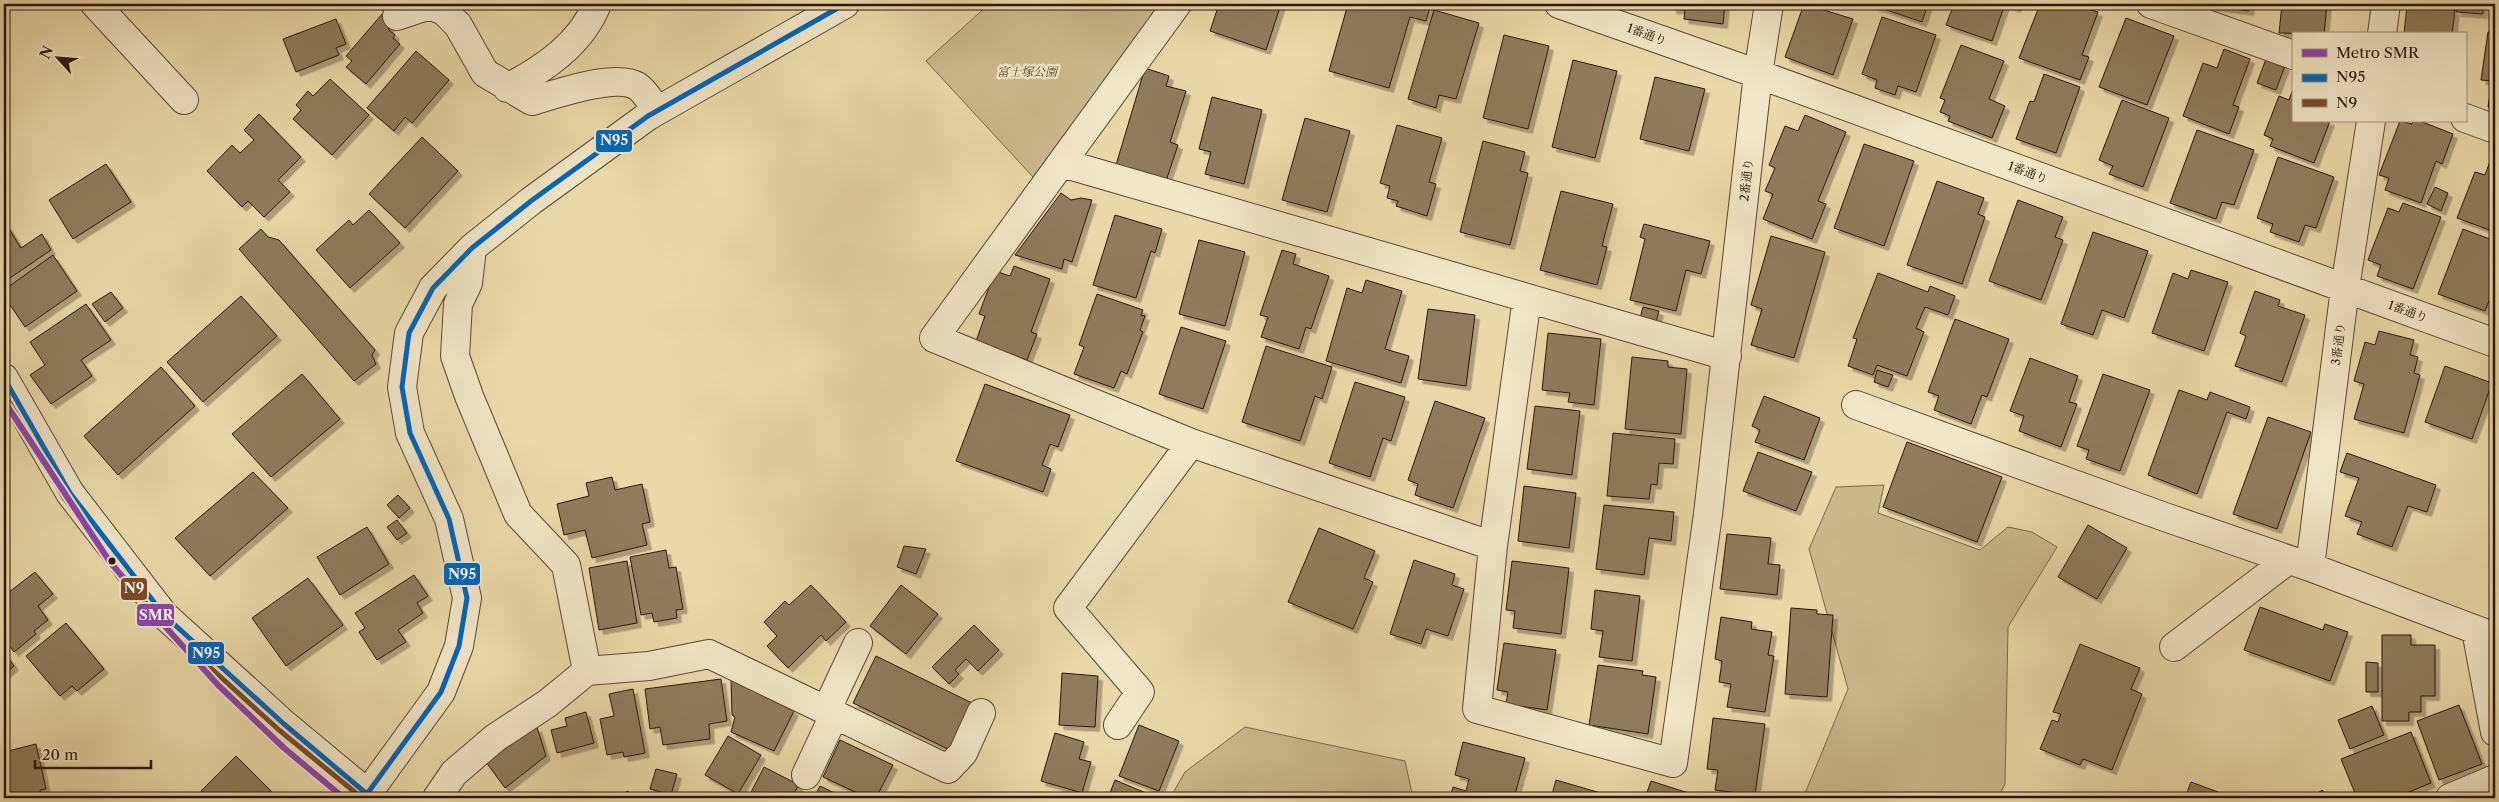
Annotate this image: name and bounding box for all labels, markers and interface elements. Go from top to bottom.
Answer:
street label: 1番通り [1625,20,1669,48]
north arrow [32,32,82,82]
legend [2292,32,2466,122]
text: N [36,43,57,62]
text: Metro SMR [2336,43,2420,62]
park label: 富士塚公園 [997,64,1059,79]
text: N95 [2336,67,2365,86]
text: N9 [2336,93,2357,112]
line badge: N95 [595,129,633,153]
text: N95 [600,131,628,149]
street label: 2番通り [1736,158,1756,202]
street label: 1番通り [2006,158,2050,186]
street label: 1番通り [2386,297,2430,325]
street label: 3番通り [2328,322,2348,366]
unlabelled marker [107,556,117,566]
line badge: N95 [443,562,481,586]
text: N95 [448,565,476,583]
line badge: N9 [120,577,148,601]
text: N9 [124,579,144,597]
line badge: SMR [136,603,175,627]
text: SMR [139,606,175,624]
line badge: N95 [187,641,225,665]
text: N95 [192,644,220,662]
scale bar [35,737,151,769]
text: 20 m [42,745,78,764]

